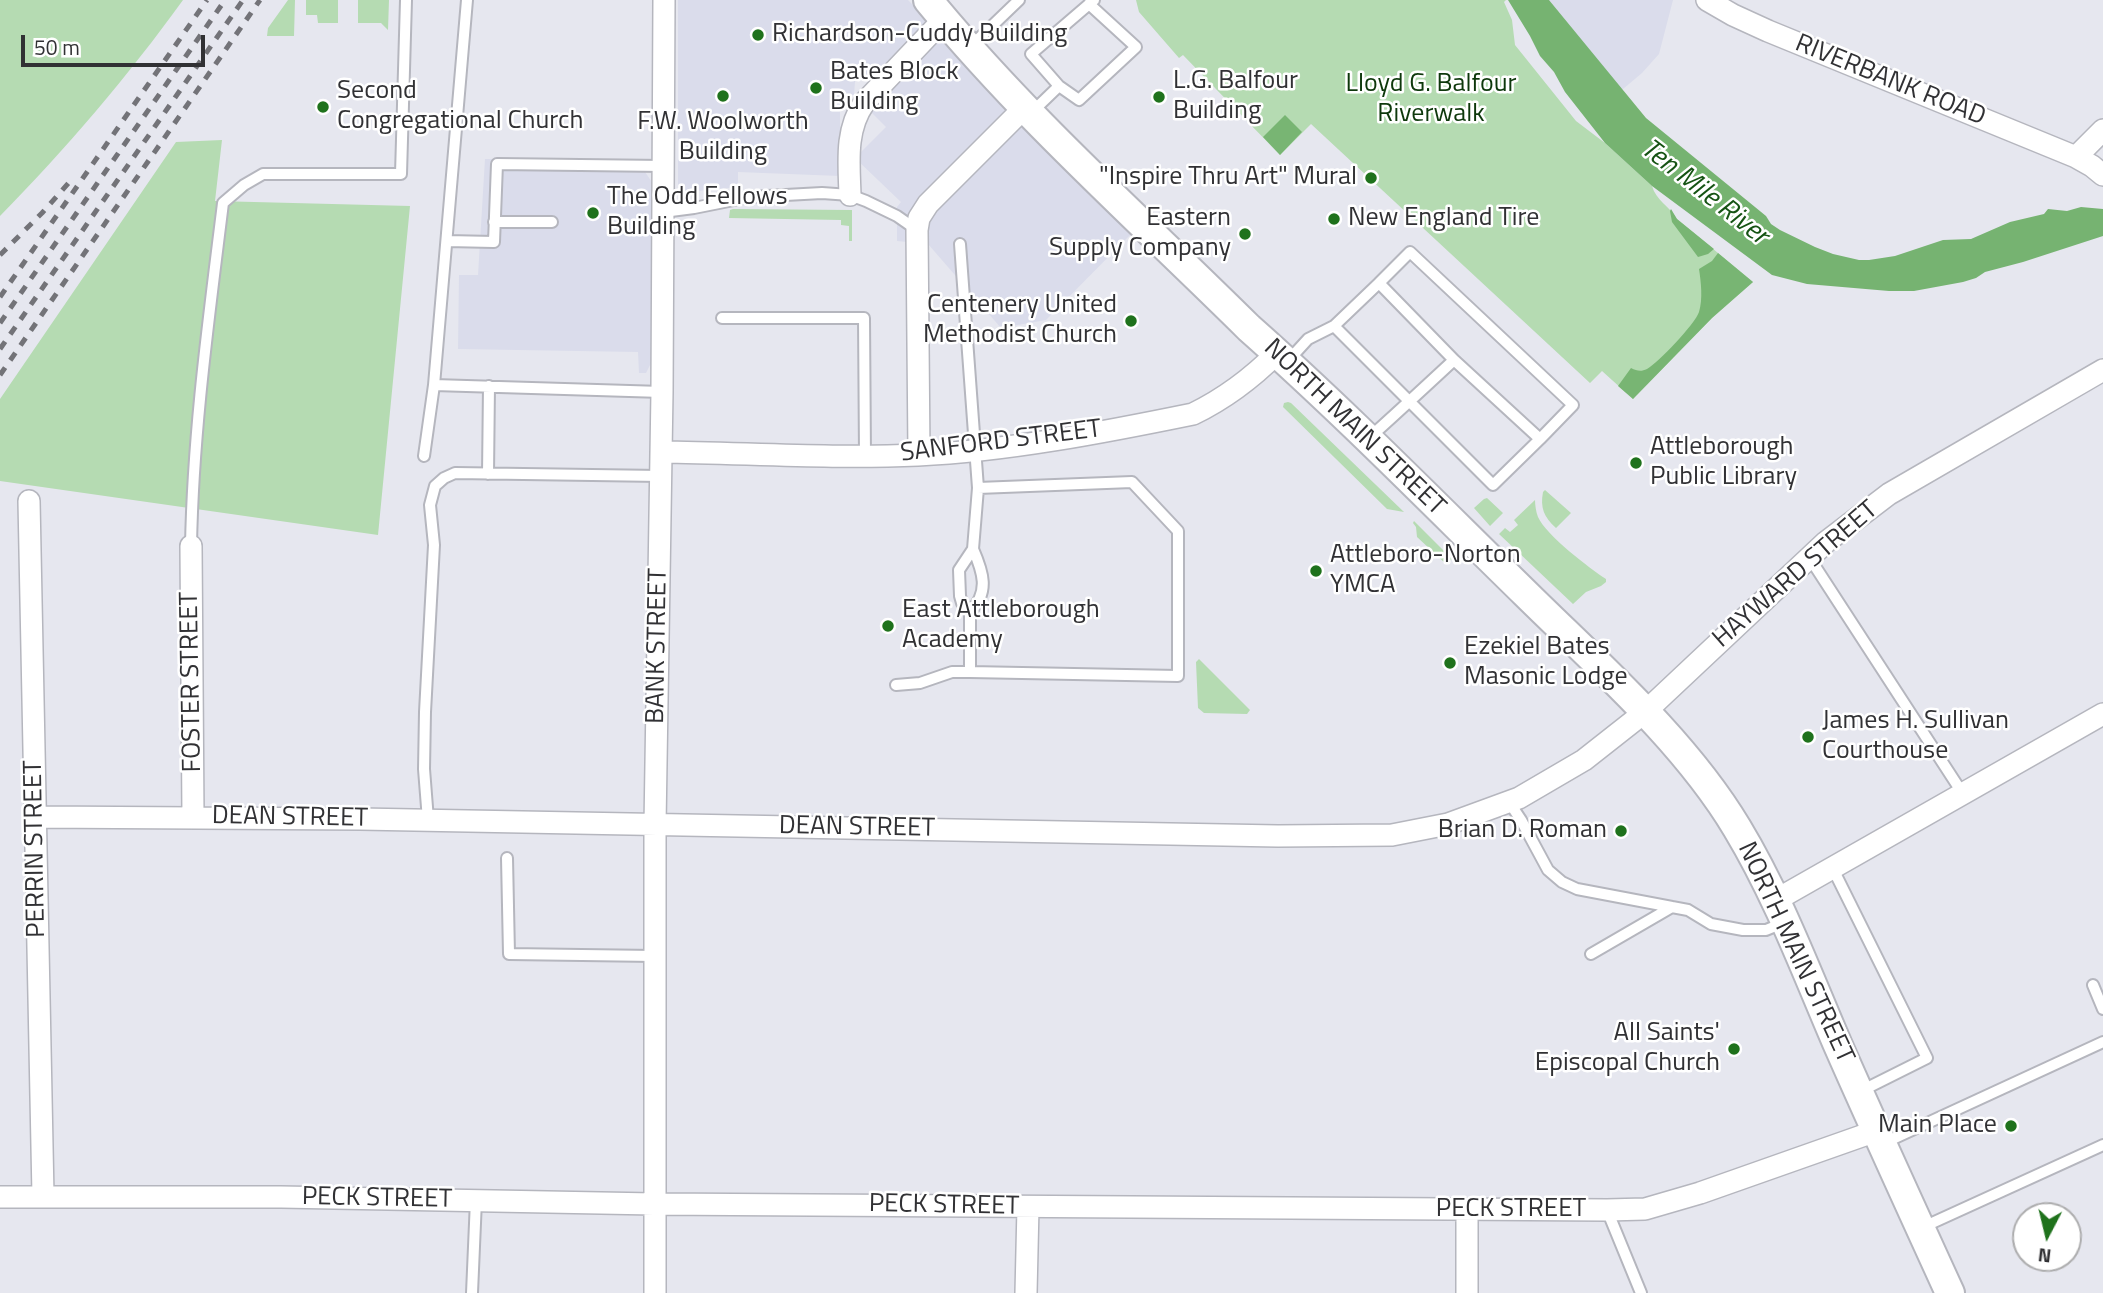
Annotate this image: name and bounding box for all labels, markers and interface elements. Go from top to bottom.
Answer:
place label: Richardson-Cuddy Building [772,19,1067,51]
scale bar [24,21,208,65]
marker: Richardson-Cuddy Building [750,27,766,43]
street label: RIVERBANK ROAD [1790,29,1990,133]
text: 50 m [34,31,80,63]
place label: Bates Block Building [830,57,959,119]
place label: L.G. Balfour Building [1173,66,1298,128]
park label: Lloyd G. Balfour Riverwalk [1345,69,1517,130]
place label: Second Congregational Church [337,76,583,138]
marker: Bates Block Building [808,80,824,96]
marker: F.W. Woolworth Building [715,88,731,104]
marker: L.G. Balfour Building [1151,89,1167,105]
marker: Second Congregational Church [315,99,331,115]
place label: F.W. Woolworth Building [637,107,809,168]
water label: Ten Mile River [1634,133,1774,253]
place label: "Inspire Thru Art" Mural [1099,162,1357,194]
marker: "Inspire Thru Art" Mural [1363,170,1379,186]
place label: The Odd Fellows Building [607,182,788,244]
place label: Eastern Supply Company [1049,203,1231,264]
place label: New England Tire [1348,203,1539,235]
marker: The Odd Fellows Building [585,205,601,221]
marker: New England Tire [1326,211,1342,227]
marker: Eastern Supply Company [1237,226,1253,242]
place label: Centenery United Methodist Church [923,290,1117,352]
marker: Centenery United Methodist Church [1123,313,1139,329]
street label: NORTH MAIN STREET [1257,333,1451,523]
street label: SANFORD STREET [899,414,1103,470]
place label: Attleborough Public Library [1650,432,1797,494]
marker: Attleborough Public Library [1628,455,1644,471]
street label: HAYWARD STREET [1707,495,1885,655]
place label: Attleboro-Norton YMCA [1330,540,1521,602]
marker: Attleboro-Norton YMCA [1308,563,1324,579]
street label: BANK STREET [641,568,675,724]
street label: FOSTER STREET [175,591,209,773]
place label: East Attleborough Academy [902,595,1100,656]
marker: East Attleborough Academy [880,618,896,634]
place label: Ezekiel Bates Masonic Lodge [1464,632,1628,694]
marker: Ezekiel Bates Masonic Lodge [1442,655,1458,671]
place label: James H. Sullivan Courthouse [1822,706,2009,768]
marker: James H. Sullivan Courthouse [1800,729,1816,745]
street label: PERRIN STREET [19,760,53,938]
street label: DEAN STREET [212,801,368,835]
street label: DEAN STREET [779,811,935,845]
place label: Brian D. Roman [1438,815,1607,847]
marker: Brian D. Roman [1613,823,1629,839]
street label: NORTH MAIN STREET [1730,837,1860,1069]
place label: All Saints' Episcopal Church [1535,1018,1720,1080]
marker: All Saints' Episcopal Church [1726,1041,1742,1057]
place label: Main Place [1878,1110,1997,1142]
marker: Main Place [2003,1118,2019,1134]
street label: PECK STREET [302,1182,452,1216]
street label: PECK STREET [869,1189,1019,1223]
street label: PECK STREET [1436,1194,1586,1226]
north arrow [2012,1202,2082,1272]
text: N [2036,1241,2053,1272]

